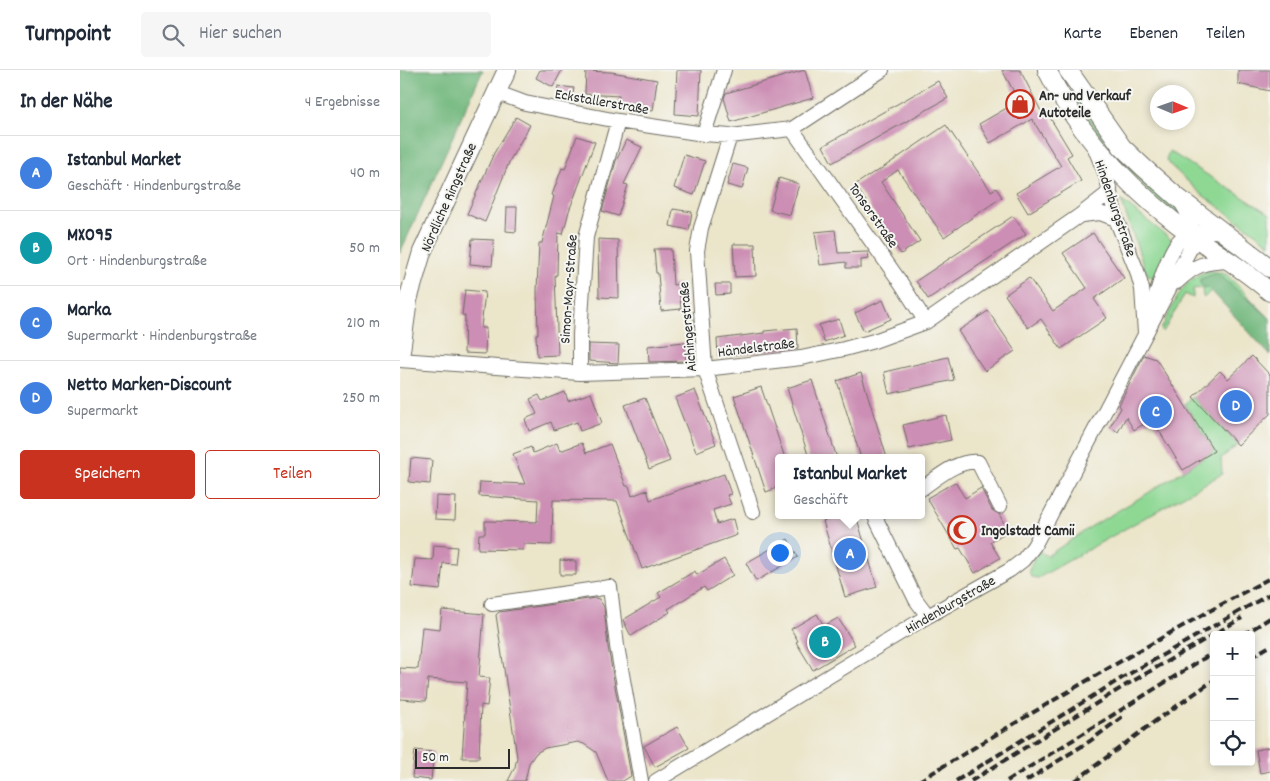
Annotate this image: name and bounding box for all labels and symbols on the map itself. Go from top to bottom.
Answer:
street label: Eckstallerstraße [553,84,651,122]
north arrow [1150,85,1195,130]
place label: An- und Verkauf Autoteile [1039,86,1132,125]
shop icon: An- und Verkauf Autoteile [1005,89,1035,119]
street label: Nördliche Ringstraße [416,139,484,256]
street label: Hindenburgstraße [1087,157,1141,260]
street label: Tonsorstraße [842,179,903,253]
street label: Simon-Mayr-Straße [555,233,585,345]
street label: Aichingerstraße [674,280,704,373]
street label: Händelstraße [716,333,796,365]
pin: D [1220,387,1252,425]
pin: C [1140,393,1172,431]
mosque icon: Ingolstadt Camii [947,515,977,545]
place label: Ingolstadt Camii [981,521,1075,543]
pin: A [834,535,866,573]
your location [767,540,793,566]
street label: Hindenburgstraße [902,571,1001,641]
pin: B [809,623,841,661]
scale bar [415,746,510,769]

